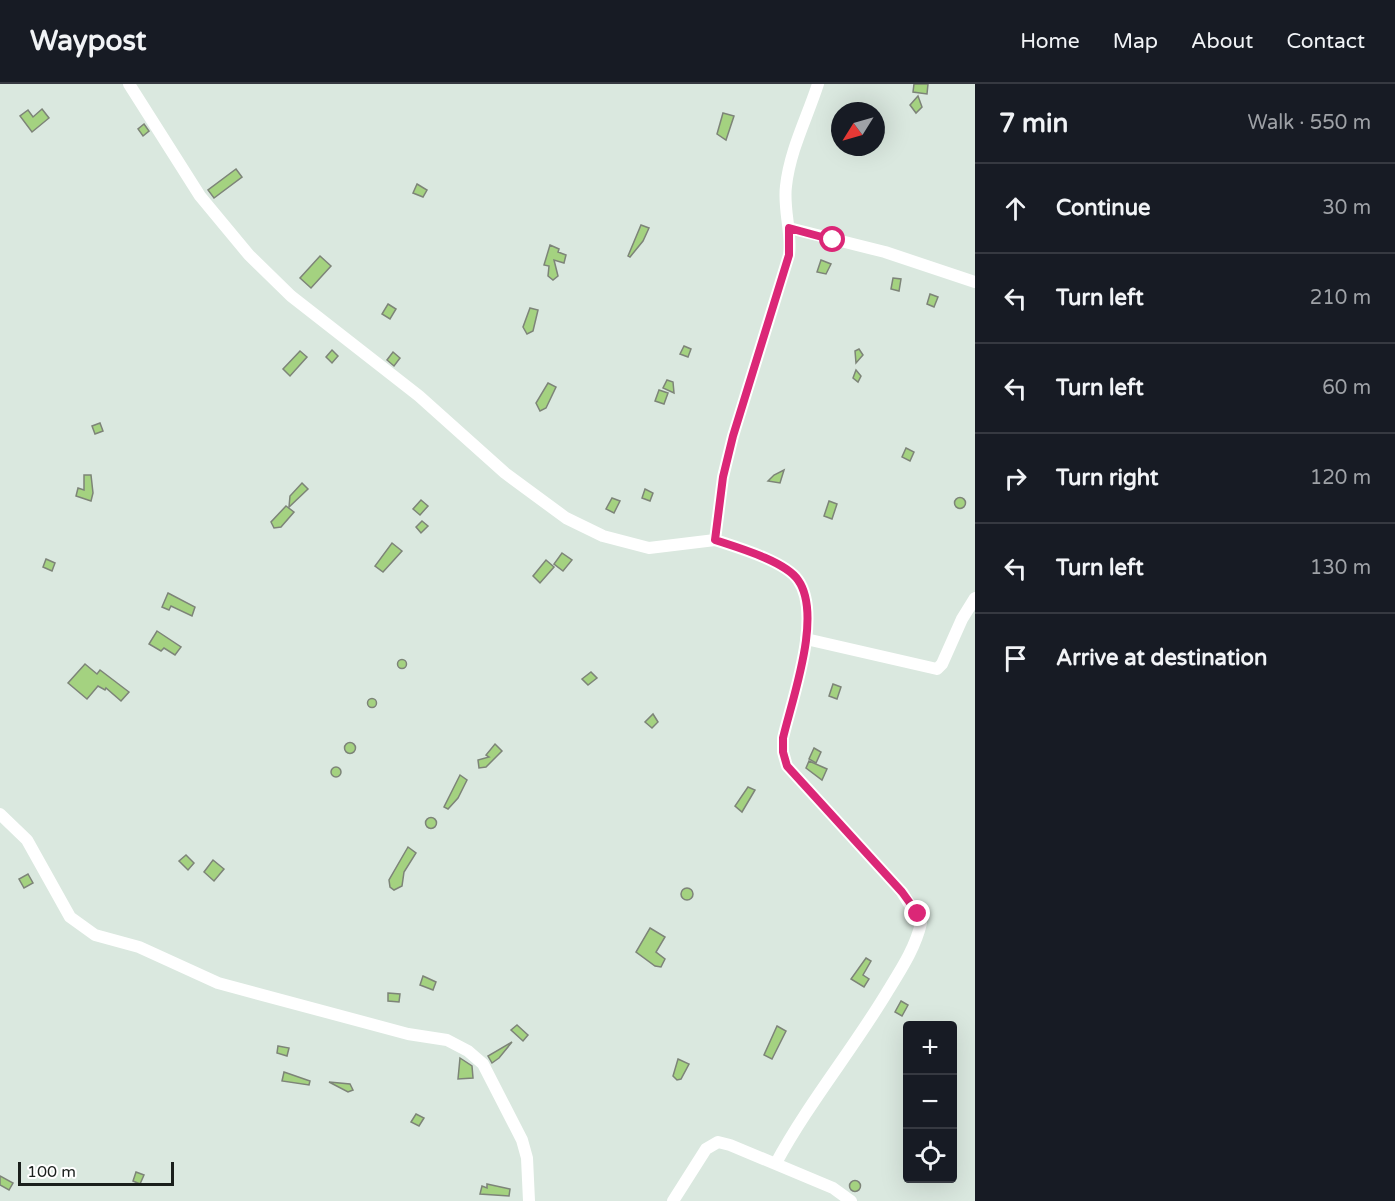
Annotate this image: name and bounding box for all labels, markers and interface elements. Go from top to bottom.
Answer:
text: Waypost [30,24,146,58]
text: Home [1020,29,1080,54]
text: Map [1113,29,1158,54]
text: About [1191,29,1253,54]
text: Contact [1286,29,1365,54]
north arrow [831,102,885,156]
text: 7 min [999,108,1068,139]
text: Walk · 550 m [1248,111,1371,135]
icon: ahead [999,192,1032,225]
text: Continue [1056,195,1151,221]
text: 30 m [1322,196,1371,220]
route start [819,226,845,252]
icon: left [999,282,1032,315]
text: Turn left [1056,285,1144,311]
text: 210 m [1310,286,1371,310]
icon: left [999,372,1032,405]
text: Turn left [1056,375,1144,401]
text: 60 m [1322,376,1371,400]
icon: right [999,462,1032,495]
text: Turn right [1056,465,1158,491]
text: 120 m [1310,466,1371,490]
icon: left [999,552,1032,585]
text: Turn left [1056,555,1144,581]
text: 130 m [1310,556,1371,580]
icon: arrive [999,642,1032,675]
text: Arrive at destination [1056,645,1267,671]
route end [904,900,930,926]
map controls [903,1021,957,1183]
button: + [903,1021,957,1075]
button: − [903,1075,957,1129]
button: locate [903,1129,957,1183]
scale bar [18,1159,174,1186]
text: 100 m [27,1162,76,1182]

